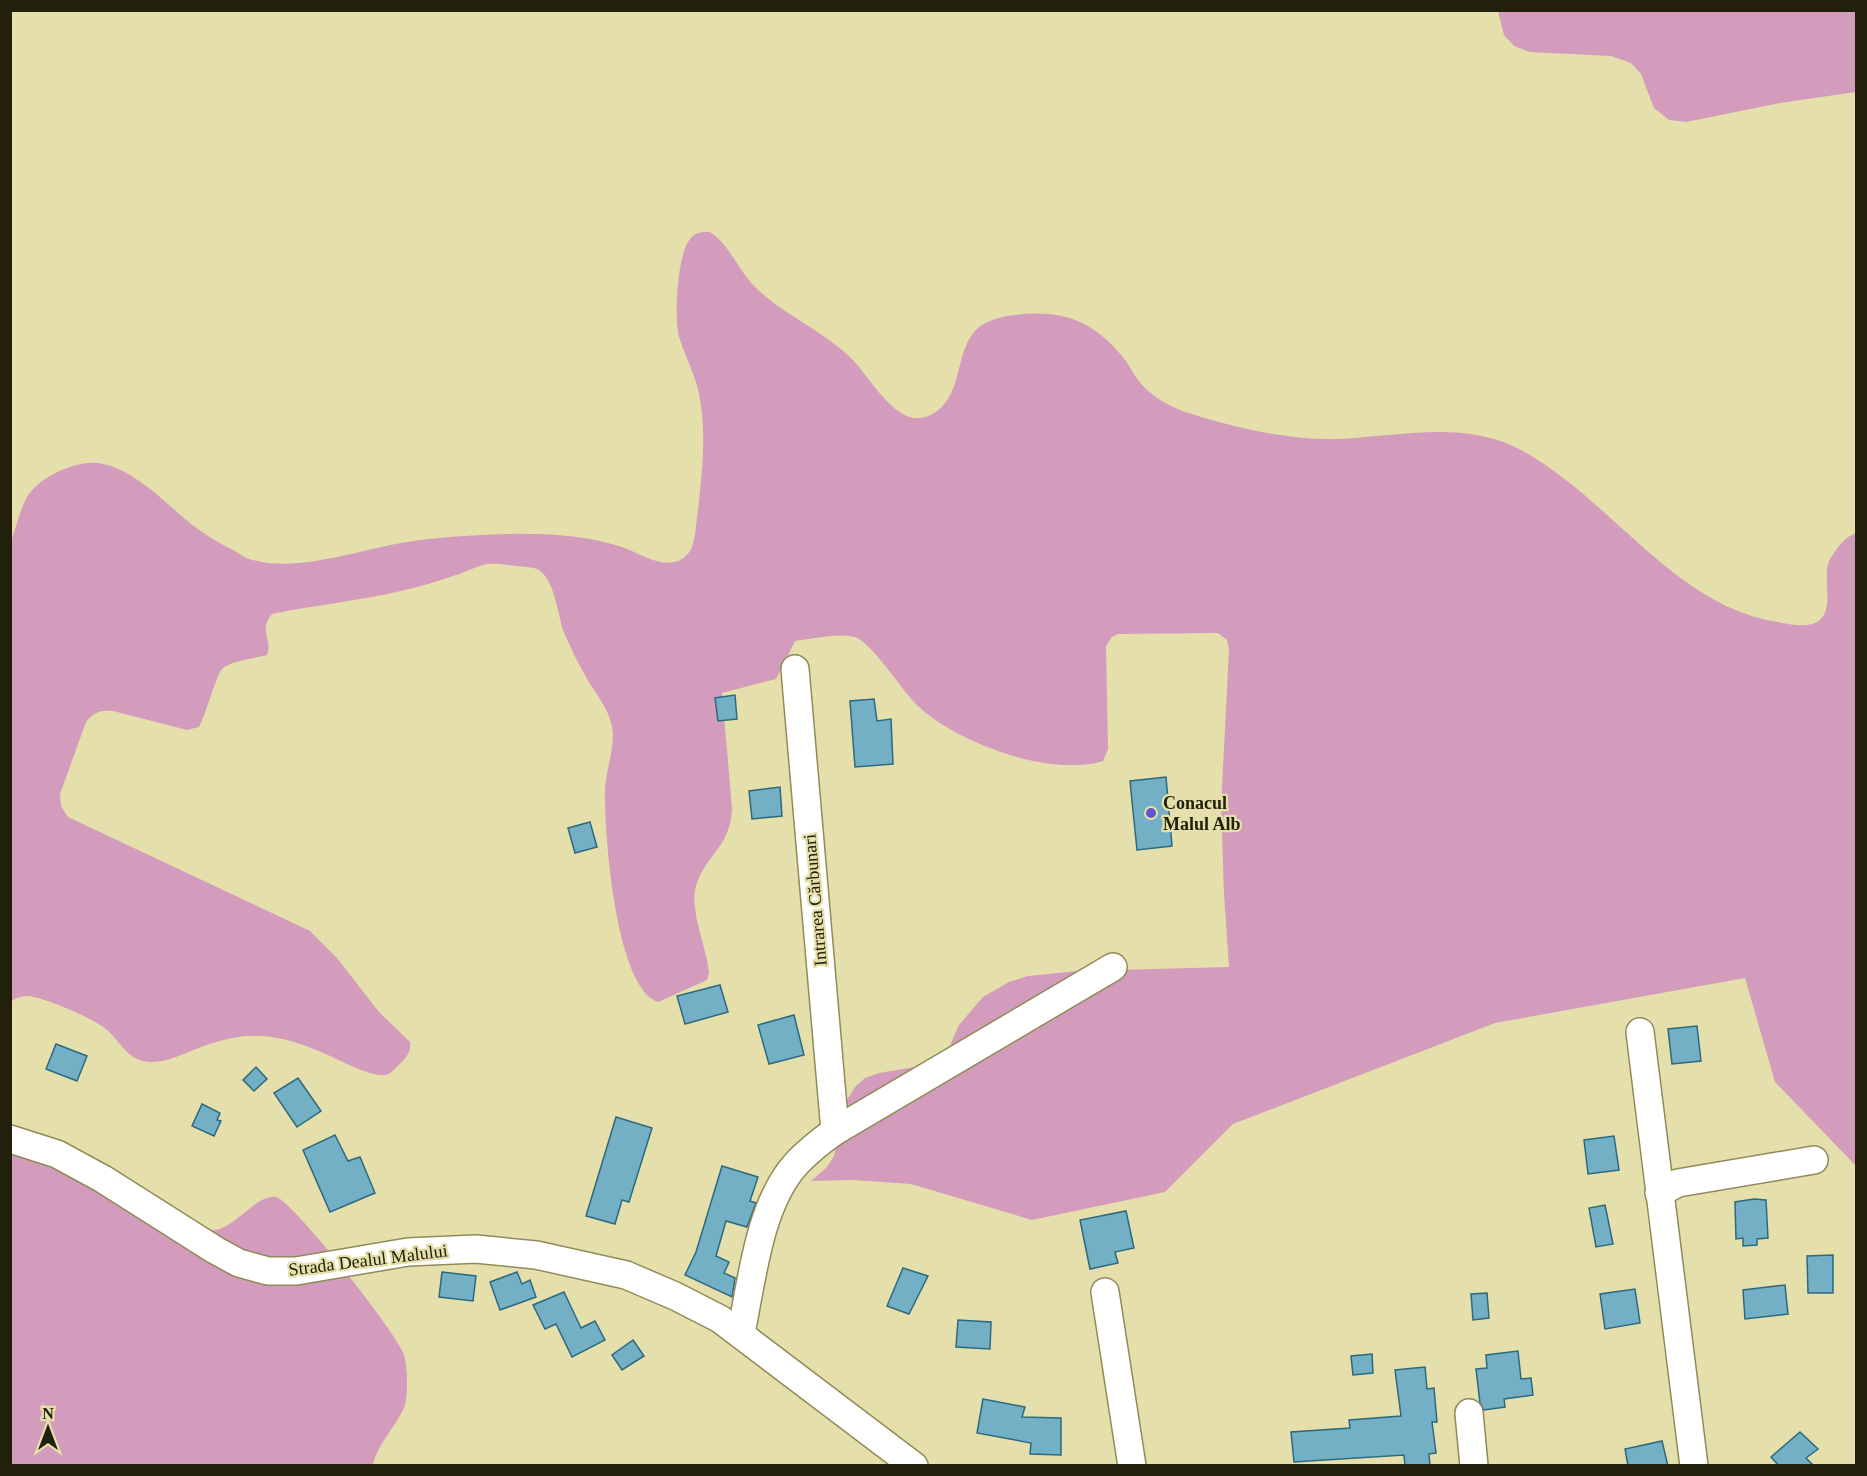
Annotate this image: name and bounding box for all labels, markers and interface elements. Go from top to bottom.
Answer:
place label: Conacul Malul Alb [1163,793,1241,834]
marker: Conacul Malul Alb [1144,806,1158,820]
street label: Intrarea Cărbunari [799,833,831,967]
street label: Strada Dealul Malului [287,1240,449,1280]
north arrow [18,1398,78,1458]
text: N [42,1405,54,1422]

